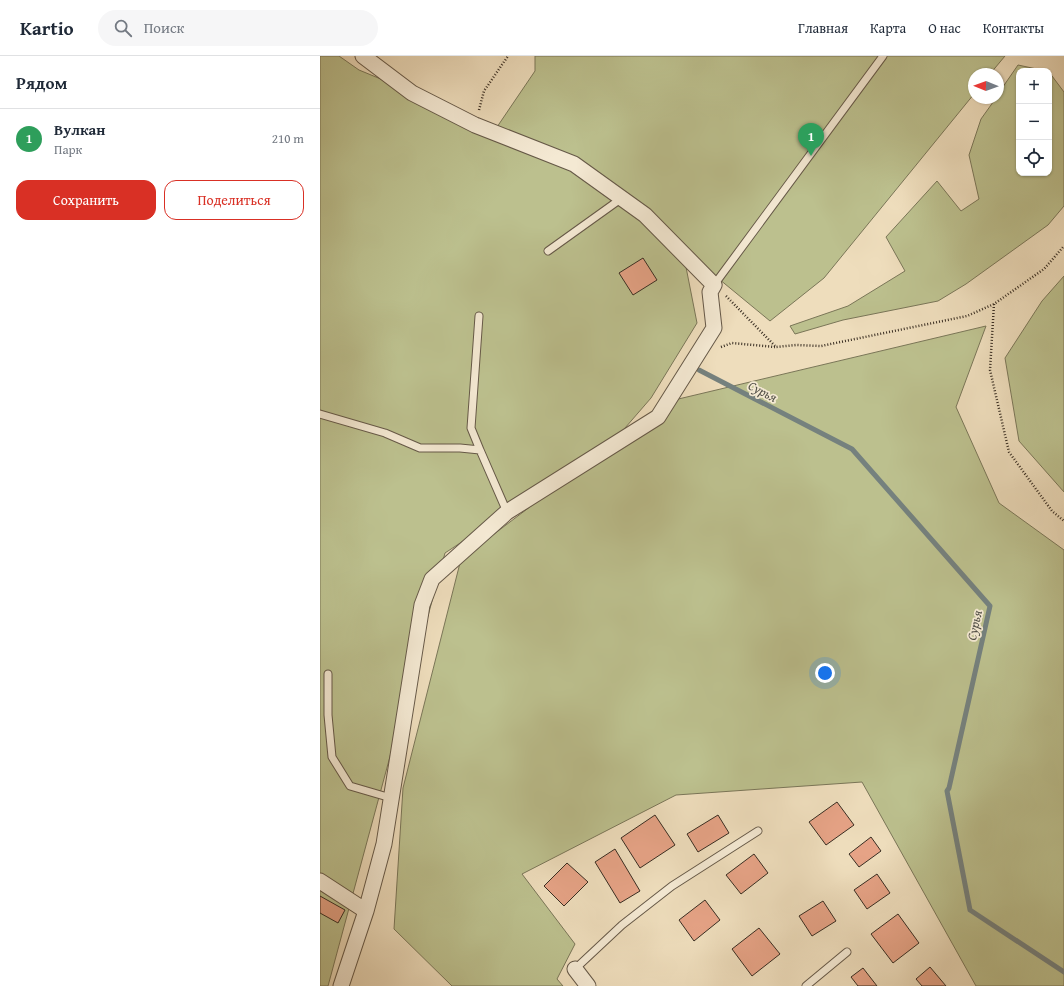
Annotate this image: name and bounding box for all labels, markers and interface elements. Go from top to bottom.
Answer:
search box [98,10,378,46]
text: Kartio [20,14,74,42]
icon: search [112,17,134,39]
text: Поиск [144,17,184,38]
text: Главная [798,18,848,38]
text: Карта [870,18,906,38]
text: О нас [928,18,961,38]
text: Контакты [983,18,1044,38]
north arrow [968,68,1004,104]
map controls [1016,68,1052,176]
button: + [1016,68,1052,104]
text: Рядом [16,70,67,95]
button: − [1016,104,1052,140]
text: Вулкан [54,119,105,140]
pin: 1 [798,123,824,156]
text: 1 [26,129,32,148]
text: 210 m [272,129,304,148]
text: Парк [54,140,82,159]
button: locate [1016,140,1052,176]
button: Сохранить [16,180,156,220]
button: Поделиться [164,180,304,220]
water label: Сурья [745,376,781,407]
water label: Сурья [962,608,987,642]
your location [815,663,835,683]

